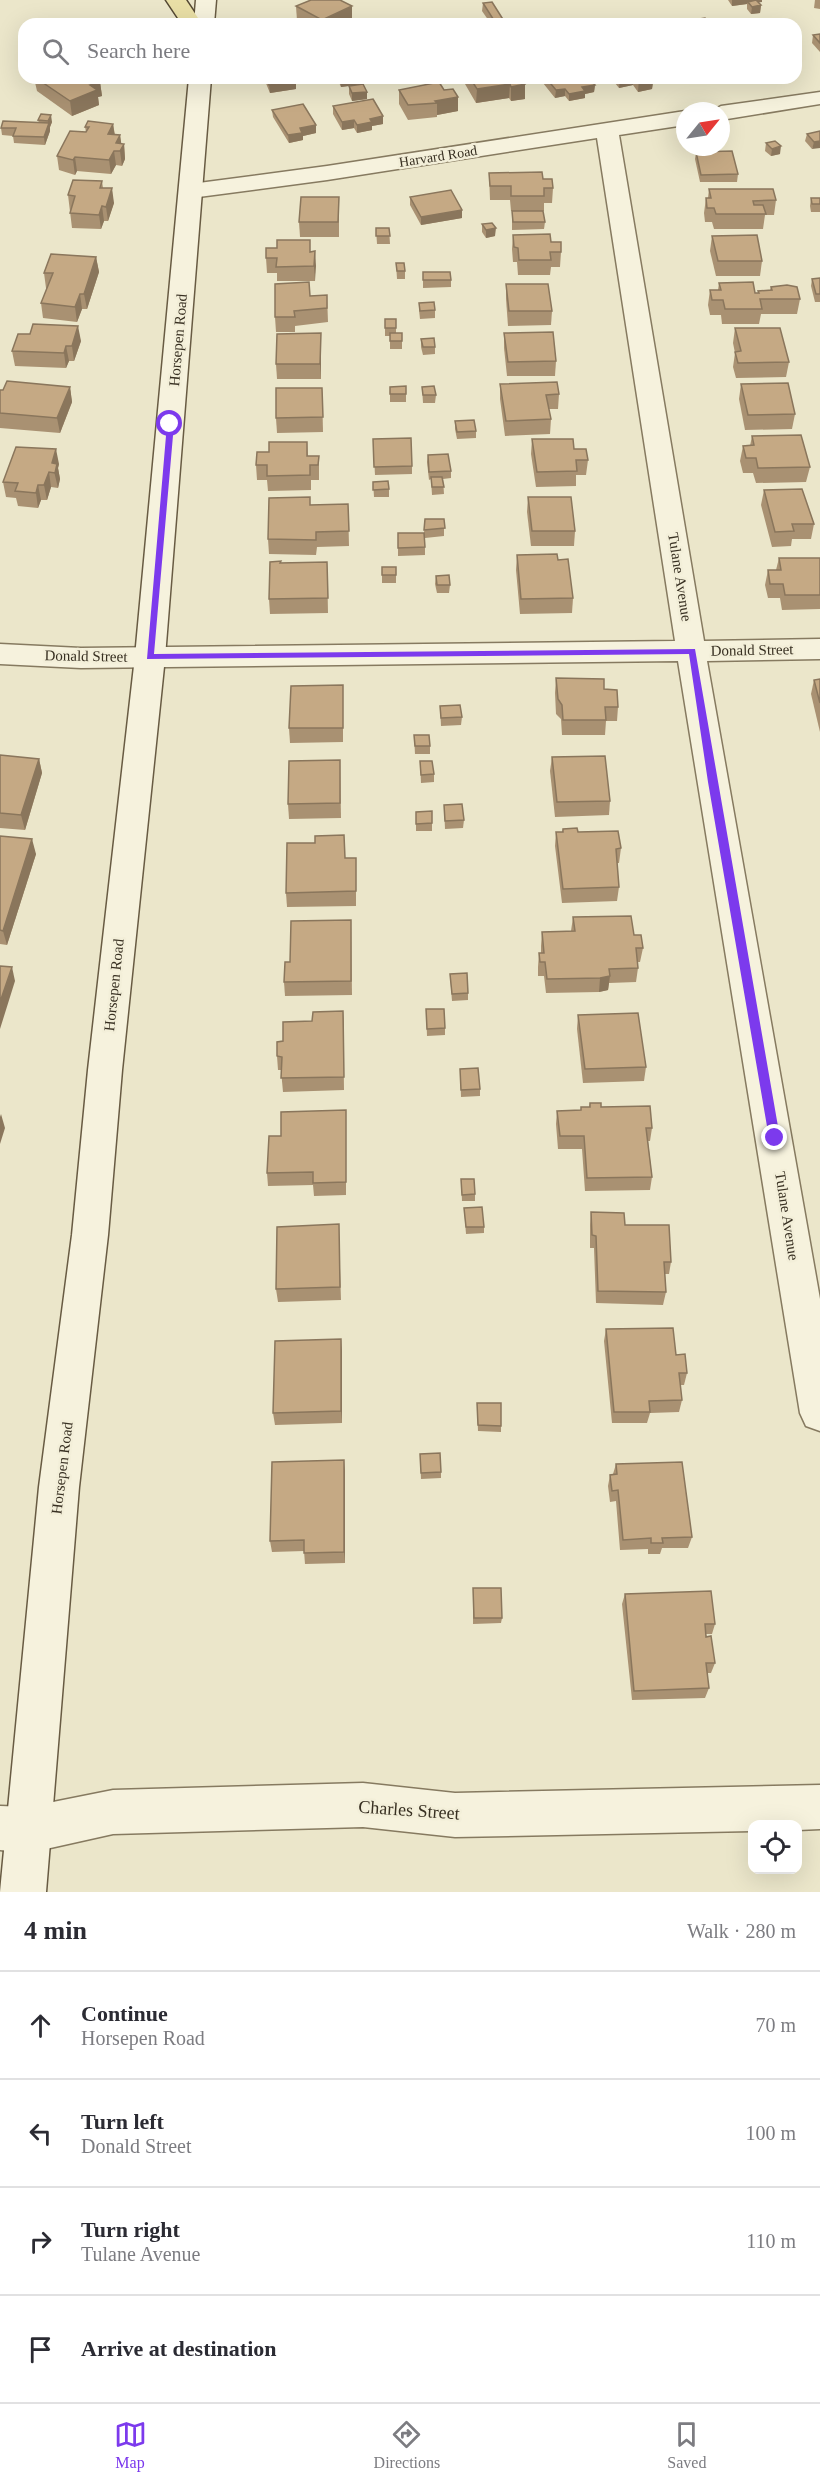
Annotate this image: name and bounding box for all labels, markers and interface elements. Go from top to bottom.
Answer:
search box [18,18,802,84]
icon: search [39,35,72,68]
text: Search here [87,38,190,63]
north arrow [676,102,730,156]
street label: Harvard Road [398,143,478,170]
street label: Horsepen Road [166,293,190,387]
route start [156,410,182,436]
street label: Tulane Avenue [665,532,695,623]
street label: Donald Street [710,641,794,659]
street label: Donald Street [44,647,128,665]
street label: Horsepen Road [101,937,127,1032]
route end [761,1124,787,1150]
street label: Tulane Avenue [772,1171,802,1262]
street label: Horsepen Road [48,1420,76,1515]
street label: Charles Street [358,1796,460,1824]
map controls [748,1820,802,1874]
button: locate [748,1820,802,1874]
text: 4 min [24,1916,87,1945]
text: Walk · 280 m [687,1920,796,1942]
text: Continue [81,2001,168,2026]
icon: ahead [24,2009,57,2042]
text: 70 m [755,2014,796,2036]
text: Horsepen Road [81,2027,205,2049]
text: Turn left [81,2109,164,2134]
icon: left [24,2117,57,2150]
text: 100 m [745,2122,796,2144]
text: Donald Street [81,2135,192,2157]
text: Turn right [81,2217,180,2242]
icon: right [24,2225,57,2258]
text: 110 m [746,2230,796,2252]
text: Tulane Avenue [81,2243,200,2265]
icon: arrive [24,2333,57,2366]
text: Arrive at destination [81,2336,277,2361]
tab: Map [114,2418,147,2472]
tab: Directions [374,2418,440,2472]
tab: Saved [667,2418,706,2472]

